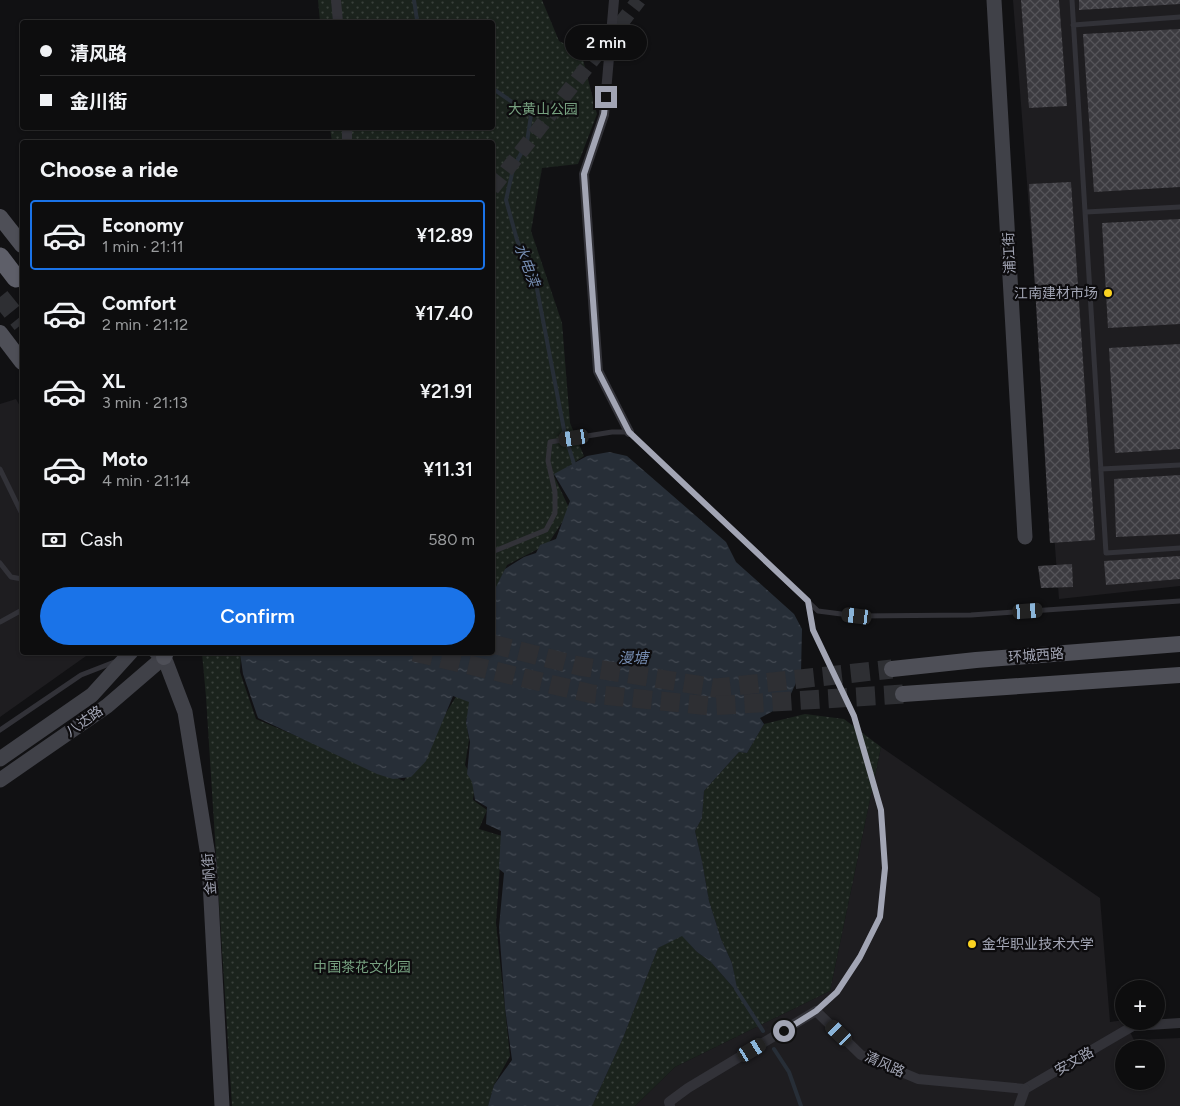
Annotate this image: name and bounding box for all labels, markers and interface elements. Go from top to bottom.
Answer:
callout: 2 min [565,24,647,59]
text: 2 min [586,33,626,52]
text: 清风路 [70,42,127,65]
route end [595,86,617,108]
text: 金川街 [70,90,127,113]
park label: 大黄山公园 [508,101,578,118]
text: Choose a ride [40,156,178,183]
icon: car [42,213,87,258]
text: Economy [102,214,184,237]
text: ¥12.89 [416,224,473,247]
street label: 浦江街 [1000,232,1019,274]
text: 1 min · 21:11 [102,237,184,256]
water label: 水电渎 [511,241,544,291]
place label: 江南建材市场 [1014,285,1098,302]
marker: 江南建材市场 [1102,287,1114,299]
icon: car [42,291,87,336]
text: Comfort [102,292,177,315]
text: ¥17.40 [415,302,473,325]
text: 2 min · 21:12 [102,315,188,334]
icon: car [42,369,87,414]
text: XL [102,370,125,393]
text: ¥21.91 [420,380,473,403]
text: 3 min · 21:13 [102,393,188,412]
car [558,428,589,448]
icon: car [42,447,87,492]
text: Moto [102,448,148,471]
text: ¥11.31 [423,458,473,481]
text: 4 min · 21:14 [102,471,190,490]
icon: cash [40,526,68,554]
text: Cash [80,528,123,551]
text: 580 m [428,530,475,549]
button: Confirm [40,587,475,645]
car [1012,602,1043,620]
car [841,607,872,625]
street label: 环城西路 [1008,645,1065,666]
water label: 漫塘 [618,649,651,667]
street label: 八达路 [62,702,106,740]
street label: 金帆街 [199,852,220,896]
place label: 金华职业技术大学 [982,936,1094,953]
marker: 金华职业技术大学 [966,938,978,950]
park label: 中国茶花文化园 [313,959,411,976]
map controls [1115,980,1165,1090]
button: + [1115,980,1165,1030]
car [822,1017,855,1049]
route start [773,1020,795,1042]
car [735,1036,768,1064]
button: − [1115,1040,1165,1090]
street label: 安文路 [1052,1044,1097,1079]
street label: 清风路 [862,1048,907,1081]

